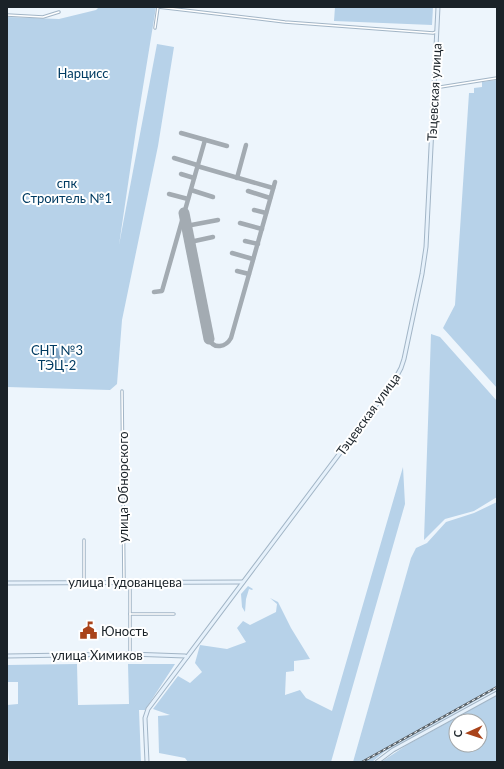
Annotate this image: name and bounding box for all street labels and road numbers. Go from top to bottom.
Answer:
street label: Тэцевская улица [423,43,445,141]
street label: Тэцевская улица [333,370,403,458]
street label: улица Обнорского [115,431,131,543]
street label: улица Гудованцева [68,574,182,590]
street label: улица Химиков [51,647,143,663]

